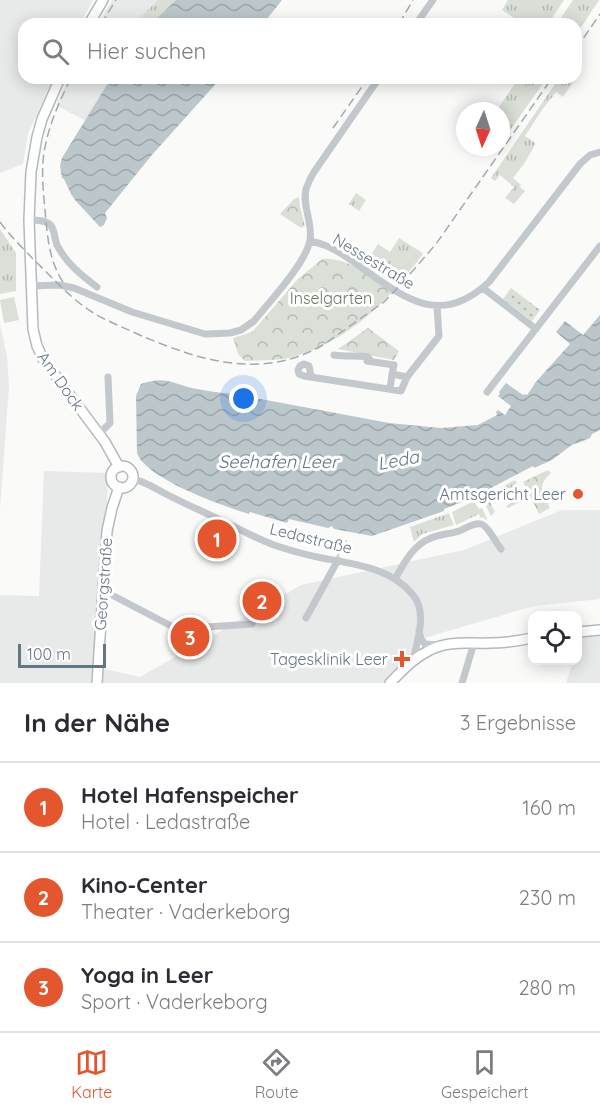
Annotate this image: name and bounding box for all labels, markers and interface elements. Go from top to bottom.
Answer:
search box [18,18,582,84]
icon: search [39,35,72,68]
text: Hier suchen [87,37,206,65]
north arrow [456,102,510,156]
street label: Nessestraße [329,229,419,293]
park label: Inselgarten [290,288,372,308]
street label: Am Dock [33,348,89,414]
your location [229,384,258,413]
water label: Leda [375,445,422,475]
water label: Seehafen Leer [218,450,340,473]
place label: Amtsgericht Leer [440,484,566,504]
marker: Amtsgericht Leer [571,487,585,501]
pin: 1 [198,516,236,562]
street label: Ledastraße [268,518,354,558]
street label: Georgstraße [90,537,116,631]
pin: 2 [242,578,282,624]
map controls [528,611,582,665]
button: locate [528,611,582,665]
pin: 3 [170,614,210,660]
scale bar [18,641,106,668]
text: 100 m [27,644,71,664]
place label: Tagesklinik Leer [270,649,388,669]
marker: Tagesklinik Leer [393,650,411,668]
text: In der Nähe [24,706,170,739]
text: 3 Ergebnisse [460,710,576,735]
text: Hotel Hafenspeicher [81,781,299,809]
text: 1 [40,795,47,820]
text: 160 m [522,795,576,820]
text: Hotel · Ledastraße [81,809,250,834]
text: Kino-Center [81,871,207,899]
text: 2 [38,885,49,910]
text: 230 m [519,885,576,910]
text: Theater · Vaderkeborg [81,899,290,924]
text: Yoga in Leer [81,961,213,989]
text: 3 [38,975,49,1000]
text: 280 m [519,975,576,1000]
text: Sport · Vaderkeborg [81,989,268,1014]
tab: Karte [71,1046,112,1102]
tab: Route [255,1046,299,1102]
tab: Gespeichert [441,1046,529,1102]

